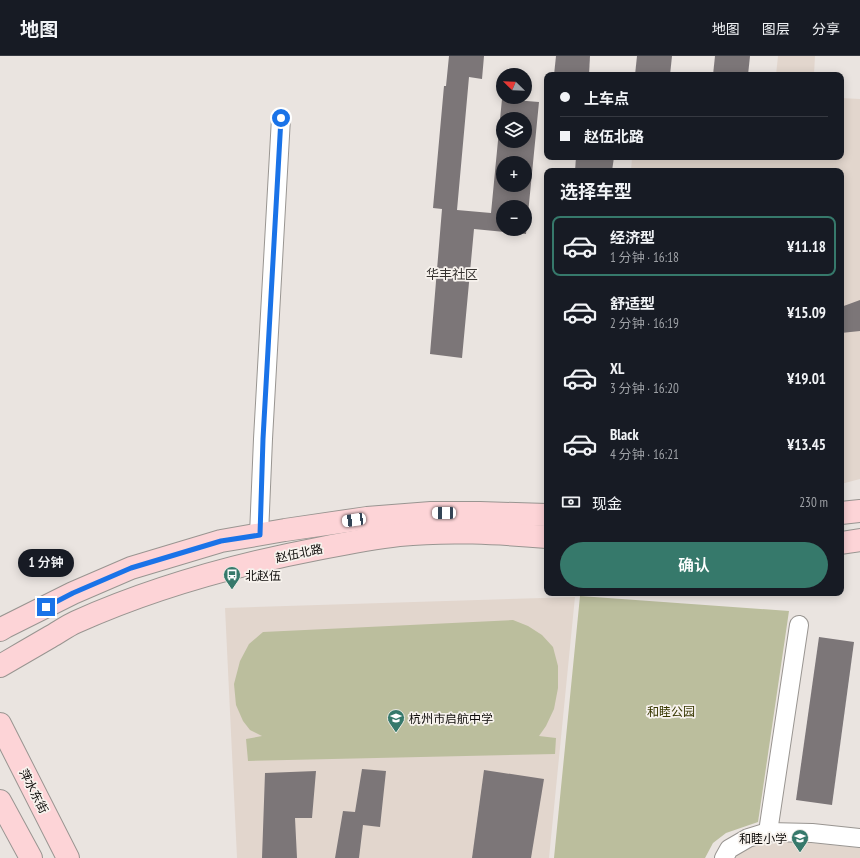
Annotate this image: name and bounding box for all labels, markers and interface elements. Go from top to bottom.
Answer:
text: 地图 [20,17,58,41]
text: 地图 [712,20,740,38]
text: 图层 [762,20,790,38]
text: 分享 [812,20,840,38]
north arrow [496,68,532,104]
map controls [496,68,532,236]
text: 上车点 [584,89,629,108]
route start [272,109,290,127]
button: layers [496,112,532,148]
text: 赵伍北路 [584,127,644,146]
button: + [496,156,532,192]
text: 选择车型 [560,180,632,203]
button: − [496,200,532,236]
icon: car [562,228,598,264]
text: 经济型 [610,228,655,247]
text: ¥11.18 [787,237,826,256]
text: 1 分钟 · 16:18 [610,249,679,266]
district label: 华丰社区 [426,266,478,283]
icon: car [562,294,598,330]
text: 舒适型 [610,294,655,313]
text: ¥15.09 [787,303,826,322]
text: 2 分钟 · 16:19 [610,315,679,332]
text: XL [610,359,624,378]
icon: car [562,360,598,396]
text: ¥19.01 [787,369,826,388]
text: 3 分钟 · 16:20 [610,380,679,397]
text: Black [610,425,639,444]
icon: car [562,426,598,462]
text: ¥13.45 [787,435,826,454]
text: 4 分钟 · 16:21 [610,446,679,463]
icon: cash [560,491,582,513]
text: 现金 [592,494,622,513]
text: 230 m [799,494,828,511]
car [432,507,456,519]
car [341,512,367,528]
street label: 赵伍北路 [274,541,324,565]
button: 确认 [560,542,828,588]
callout: 1 分钟 [18,549,74,577]
text: 1 分钟 [29,554,63,571]
bus stop icon: 北赵伍 [222,565,242,590]
place label: 北赵伍 [245,568,281,583]
route end [37,598,55,616]
park label: 和睦公园 [647,704,695,719]
school or university icon: 杭州市启航中学 [386,708,406,733]
place label: 杭州市启航中学 [409,711,493,726]
street label: 萍水东街 [16,766,52,816]
school or university icon: 和睦小学 [790,828,810,853]
place label: 和睦小学 [739,831,787,846]

